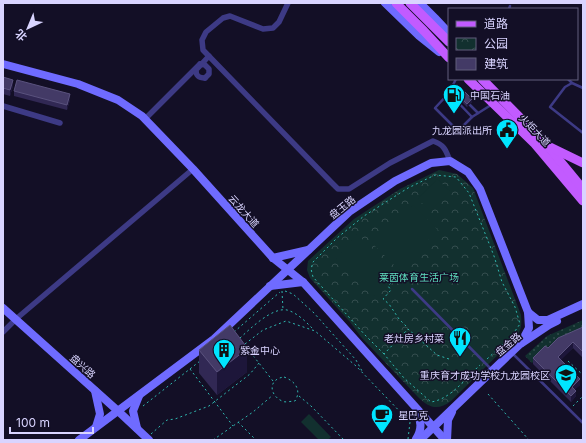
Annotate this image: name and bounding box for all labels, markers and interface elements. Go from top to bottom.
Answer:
north arrow [8,8,48,48]
legend [448,8,578,80]
text: 道路 [484,16,508,31]
text: 北 [12,26,30,44]
text: 公园 [484,36,508,51]
text: 建筑 [484,56,508,71]
fuel station icon: 中国石油 [441,82,467,115]
place label: 中国石油 [470,89,510,101]
street label: 火炬大道 [517,111,553,149]
public building icon: 九龙园派出所 [494,117,520,150]
place label: 九龙园派出所 [432,124,492,136]
street label: 云龙大道 [226,192,262,230]
street label: 盘玉路 [327,193,357,221]
park label: 莱茵体育生活广场 [379,271,459,283]
restaurant icon: 老灶房乡村菜 [447,325,473,358]
street label: 盘金路 [493,330,523,358]
place label: 老灶房乡村菜 [384,332,444,344]
building icon: 紫金中心 [211,337,237,370]
place label: 紫金中心 [240,344,280,356]
street label: 盘兴路 [68,352,98,380]
school or university icon: 重庆育才成功学校九龙园校区 [553,362,579,395]
place label: 重庆育才成功学校九龙园校区 [420,369,550,381]
cafe icon: 星巴克 [369,402,395,435]
scale bar [10,409,93,435]
place label: 星巴克 [398,409,428,421]
text: 100 m [16,415,50,430]

